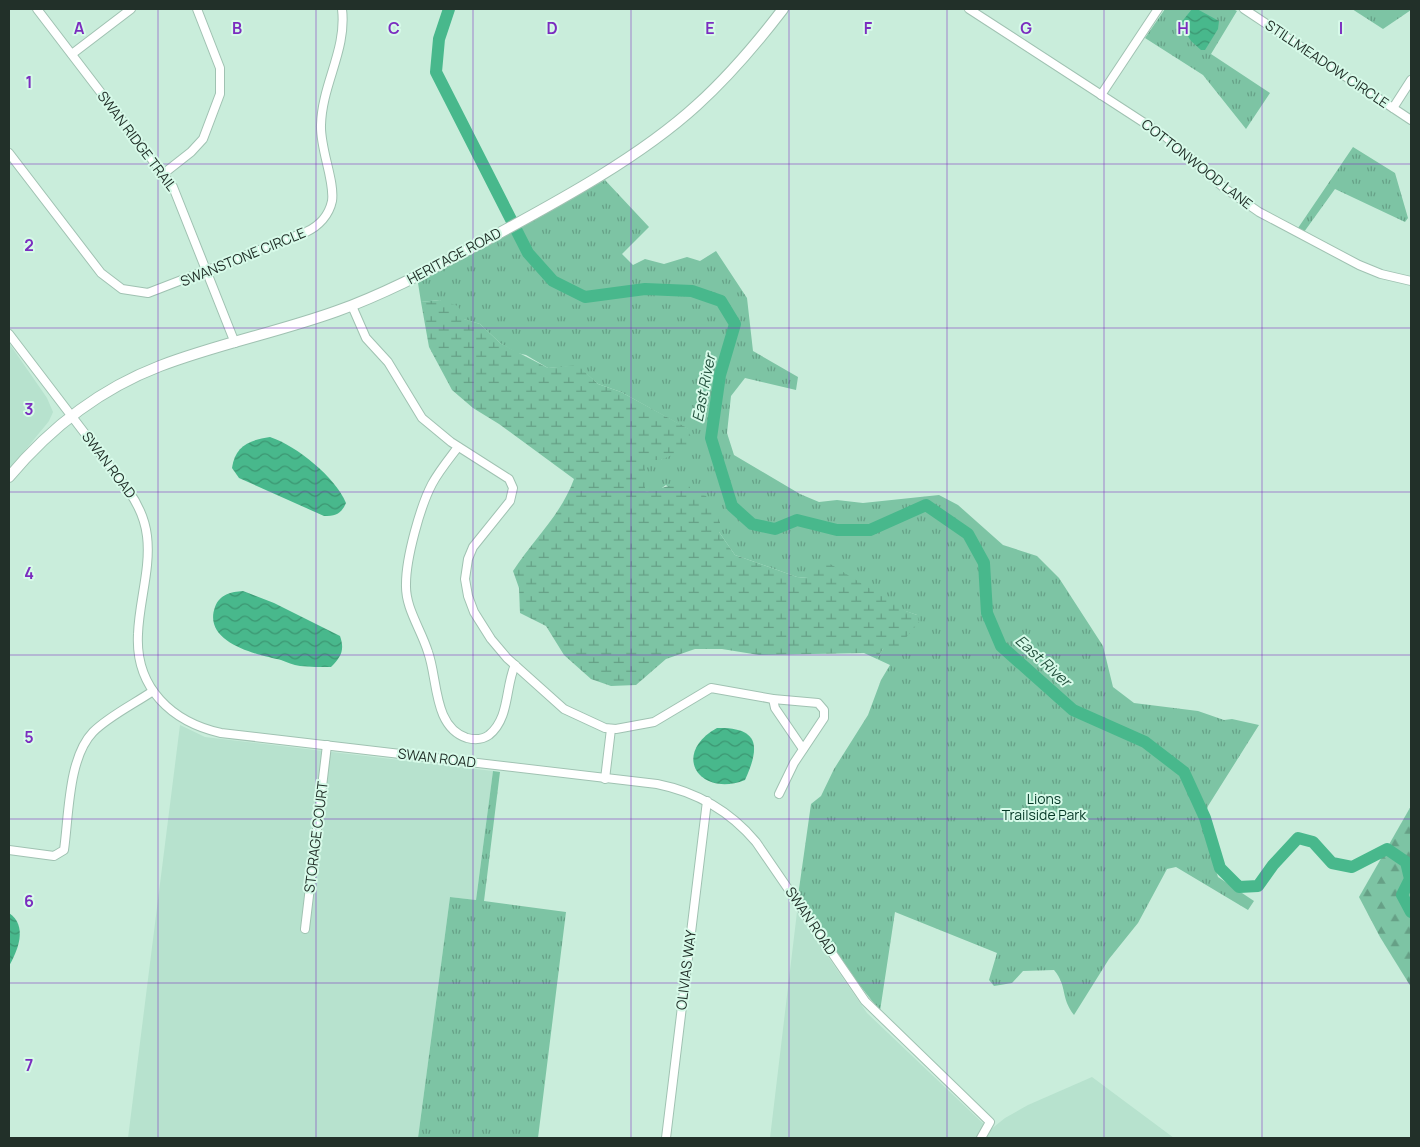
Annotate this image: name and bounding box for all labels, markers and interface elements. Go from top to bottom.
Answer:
street label: STILLMEADOW CIRCLE [1262,16,1392,112]
text: A [74,17,85,39]
text: B [232,17,242,39]
text: C [388,17,400,39]
text: D [546,17,558,39]
text: E [705,17,715,39]
text: F [864,17,873,39]
text: G [1020,17,1032,39]
text: H [1177,17,1189,39]
text: 1 [25,71,33,93]
street label: SWAN RIDGE TRAIL [94,87,181,194]
street label: COTTONWOOD LANE [1138,114,1257,213]
street label: SWANSTONE CIRCLE [177,223,308,290]
street label: HERITAGE ROAD [403,223,504,288]
text: 2 [24,234,34,256]
water label: East River [687,350,721,423]
text: 3 [24,398,34,420]
street label: SWAN ROAD [78,428,141,502]
text: 4 [24,562,34,584]
water label: East River [1011,630,1078,693]
text: 5 [24,726,34,748]
street label: SWAN ROAD [397,743,477,772]
street label: STORAGE COURT [299,779,332,894]
park label: Lions Trailside Park [1002,789,1087,824]
street label: SWAN ROAD [782,883,841,959]
text: 6 [24,890,34,912]
street label: OLIVIAS WAY [671,929,700,1011]
text: 7 [25,1054,33,1076]

